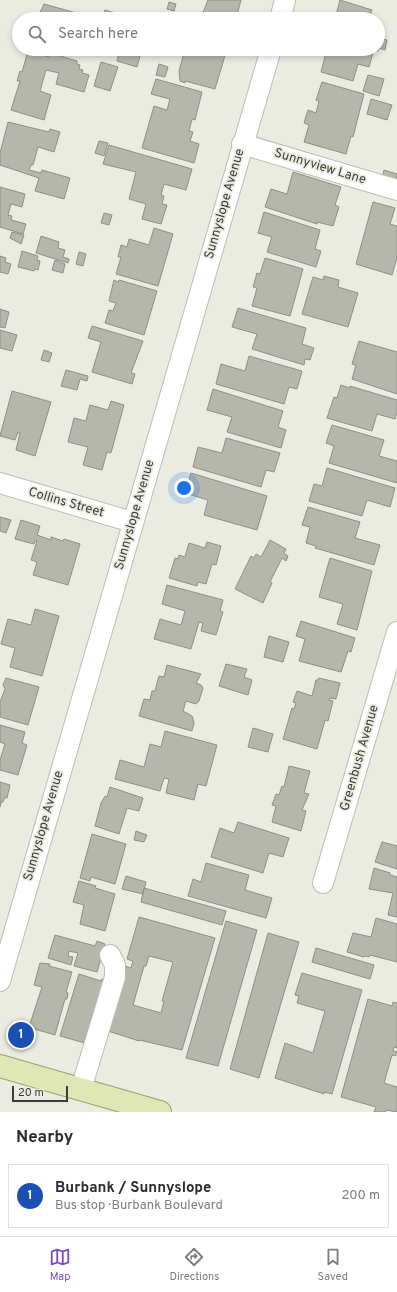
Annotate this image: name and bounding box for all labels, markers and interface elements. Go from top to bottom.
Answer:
search box [12,12,385,56]
icon: search [26,23,48,45]
text: Search here [58,25,138,44]
street label: Sunnyview Lane [272,145,368,189]
street label: Sunnyslope Avenue [202,147,248,261]
street label: Sunnyslope Avenue [112,458,158,572]
your location [174,478,194,498]
street label: Collins Street [26,485,106,521]
street label: Greenbush Avenue [337,703,383,813]
street label: Sunnyslope Avenue [21,769,67,883]
pin: 1 [8,1020,34,1050]
scale bar [12,1084,68,1103]
text: 20 m [18,1086,44,1100]
text: Nearby [16,1127,73,1149]
text: Burbank / Sunnyslope [55,1179,211,1198]
text: 1 [27,1188,33,1204]
text: 200 m [341,1188,380,1204]
text: Bus stop · Burbank Boulevard [55,1198,223,1214]
tab: Map [49,1246,71,1284]
tab: Directions [169,1246,219,1284]
tab: Saved [318,1246,348,1284]

